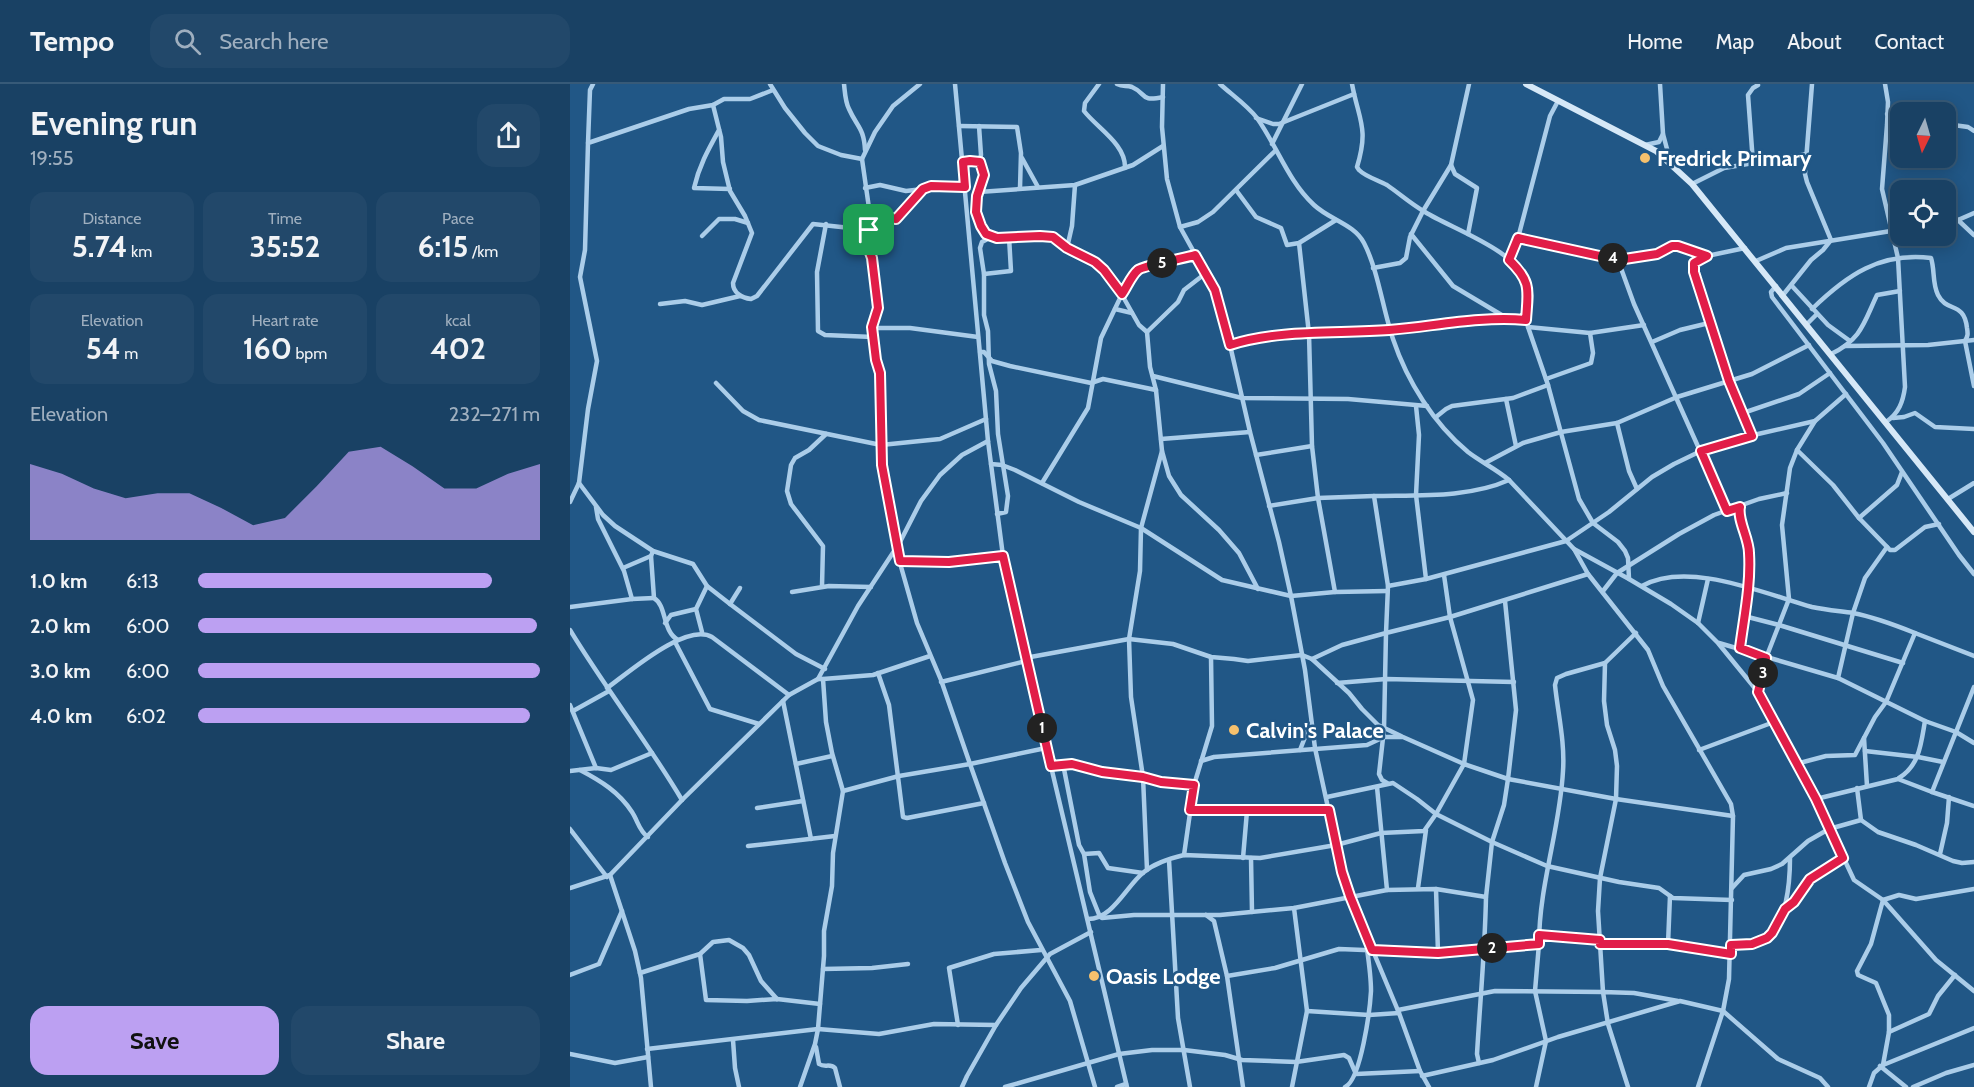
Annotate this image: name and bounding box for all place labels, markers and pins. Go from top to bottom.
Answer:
place label: Fredrick Primary [1657,145,1812,172]
marker: Fredrick Primary [1638,151,1652,165]
pin [843,204,894,255]
pin: 4 [1598,243,1628,273]
pin: 5 [1147,248,1177,278]
pin: 3 [1748,658,1778,688]
pin: 1 [1027,713,1057,743]
place label: Calvin's Palace [1246,717,1384,744]
marker: Calvin's Palace [1227,723,1241,737]
pin: 2 [1477,933,1507,963]
place label: Oasis Lodge [1106,963,1221,990]
marker: Oasis Lodge [1087,969,1101,983]

